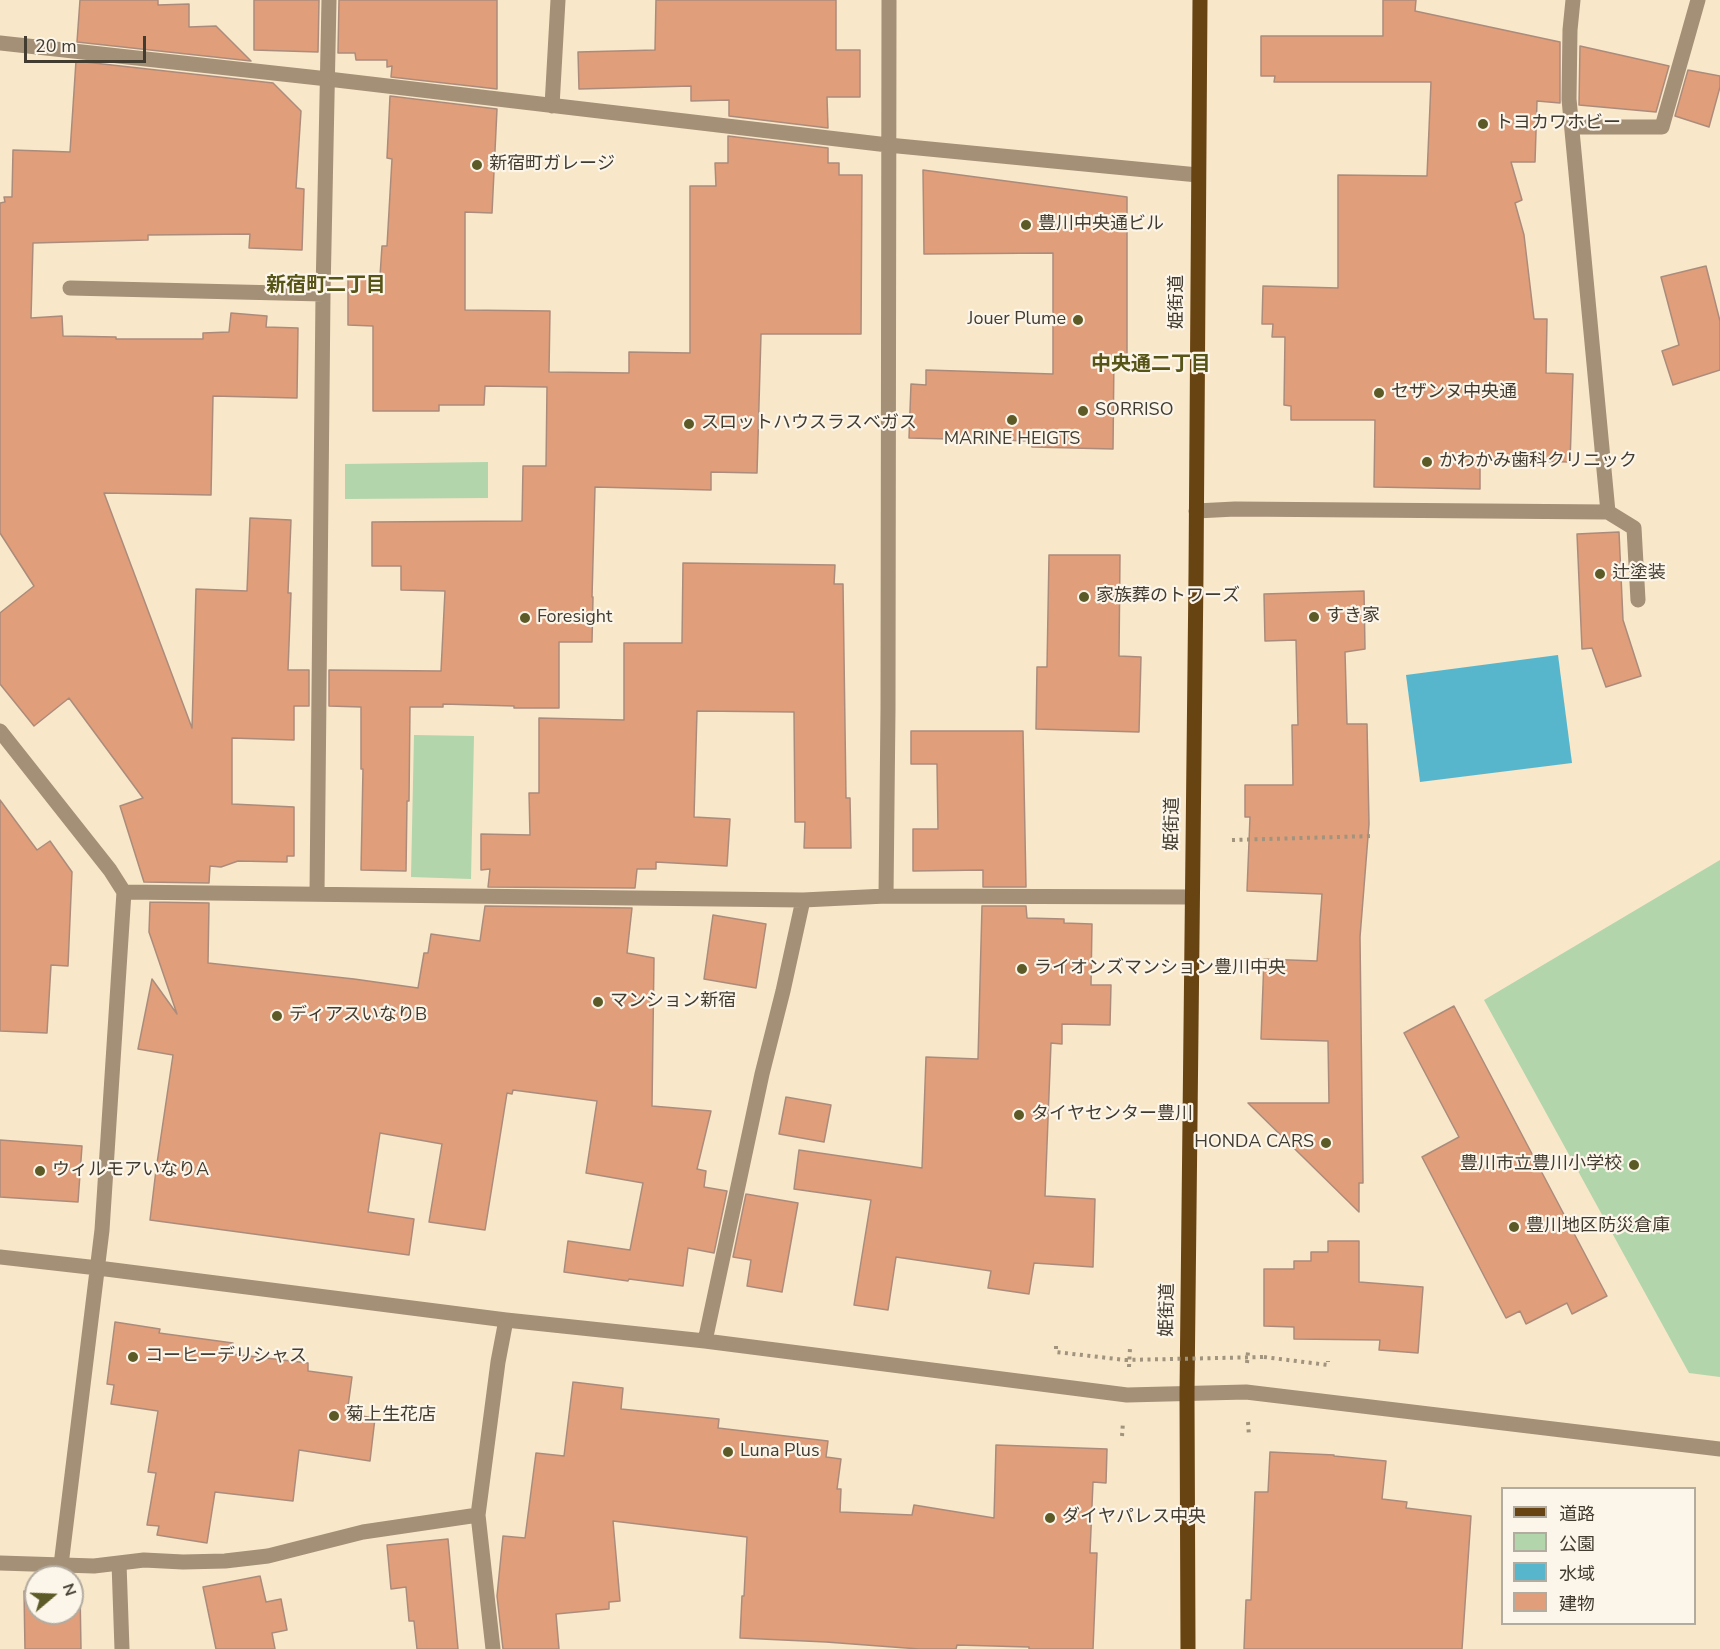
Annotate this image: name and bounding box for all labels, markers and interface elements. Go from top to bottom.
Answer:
scale bar [27,24,148,62]
text: 20 m [35,34,77,58]
place label: トヨカワホビー [1495,113,1621,135]
marker: トヨカワホビー [1476,117,1490,131]
place label: 新宿町ガレージ [489,154,615,176]
marker: 新宿町ガレージ [470,158,484,172]
place label: 豊川中央通ビル [1038,214,1164,236]
marker: 豊川中央通ビル [1019,218,1033,232]
district label: 新宿町二丁目 [266,274,386,298]
street label: 姫街道 [1167,275,1189,329]
place label: Jouer Plume [968,309,1066,331]
marker: Jouer Plume [1071,313,1085,327]
district label: 中央通二丁目 [1091,353,1211,377]
place label: セザンヌ中央通 [1391,382,1517,404]
marker: セザンヌ中央通 [1372,386,1386,400]
place label: SORRISO [1095,400,1173,422]
marker: SORRISO [1076,404,1090,418]
place label: スロットハウスラスベガス [701,413,917,435]
marker: MARINE HEIGTS [1005,413,1019,427]
marker: スロットハウスラスベガス [682,417,696,431]
place label: MARINE HEIGTS [944,429,1080,451]
place label: かわかみ歯科クリニック [1439,451,1637,473]
marker: かわかみ歯科クリニック [1420,455,1434,469]
place label: 辻塗装 [1612,563,1666,585]
marker: 辻塗装 [1593,567,1607,581]
place label: 家族葬のトワーズ [1096,586,1240,608]
marker: 家族葬のトワーズ [1077,590,1091,604]
place label: すき家 [1326,606,1380,628]
place label: Foresight [537,607,612,629]
marker: すき家 [1307,610,1321,624]
marker: Foresight [518,611,532,625]
street label: 姫街道 [1162,797,1184,851]
place label: ライオンズマンション豊川中央 [1034,958,1286,980]
marker: ライオンズマンション豊川中央 [1015,962,1029,976]
place label: マンション新宿 [610,991,736,1013]
marker: マンション新宿 [591,995,605,1009]
place label: ディアスいなりB [289,1005,427,1027]
marker: ディアスいなりB [270,1009,284,1023]
place label: タイヤセンター豊川 [1031,1104,1193,1126]
marker: タイヤセンター豊川 [1012,1108,1026,1122]
place label: HONDA CARS [1194,1132,1314,1154]
marker: HONDA CARS [1319,1136,1333,1150]
place label: 豊川市立豊川小学校 [1460,1154,1622,1176]
marker: 豊川市立豊川小学校 [1627,1158,1641,1172]
place label: ウィルモアいなりA [52,1160,209,1182]
marker: ウィルモアいなりA [33,1164,47,1178]
place label: 豊川地区防災倉庫 [1526,1216,1670,1238]
marker: 豊川地区防災倉庫 [1507,1220,1521,1234]
street label: 姫街道 [1157,1283,1179,1337]
place label: コーヒーデリシャス [145,1346,307,1368]
marker: コーヒーデリシャス [126,1350,140,1364]
place label: 菊上生花店 [346,1405,436,1427]
marker: 菊上生花店 [327,1409,341,1423]
place label: Luna Plus [740,1441,820,1463]
marker: Luna Plus [721,1445,735,1459]
legend [1501,1487,1696,1625]
text: 道路 [1559,1502,1595,1526]
place label: ダイヤパレス中央 [1062,1507,1206,1529]
marker: ダイヤパレス中央 [1043,1511,1057,1525]
text: 公園 [1559,1532,1595,1556]
text: 水域 [1559,1562,1595,1586]
north arrow [24,1565,84,1625]
text: N [57,1581,81,1599]
text: 建物 [1559,1592,1595,1616]

